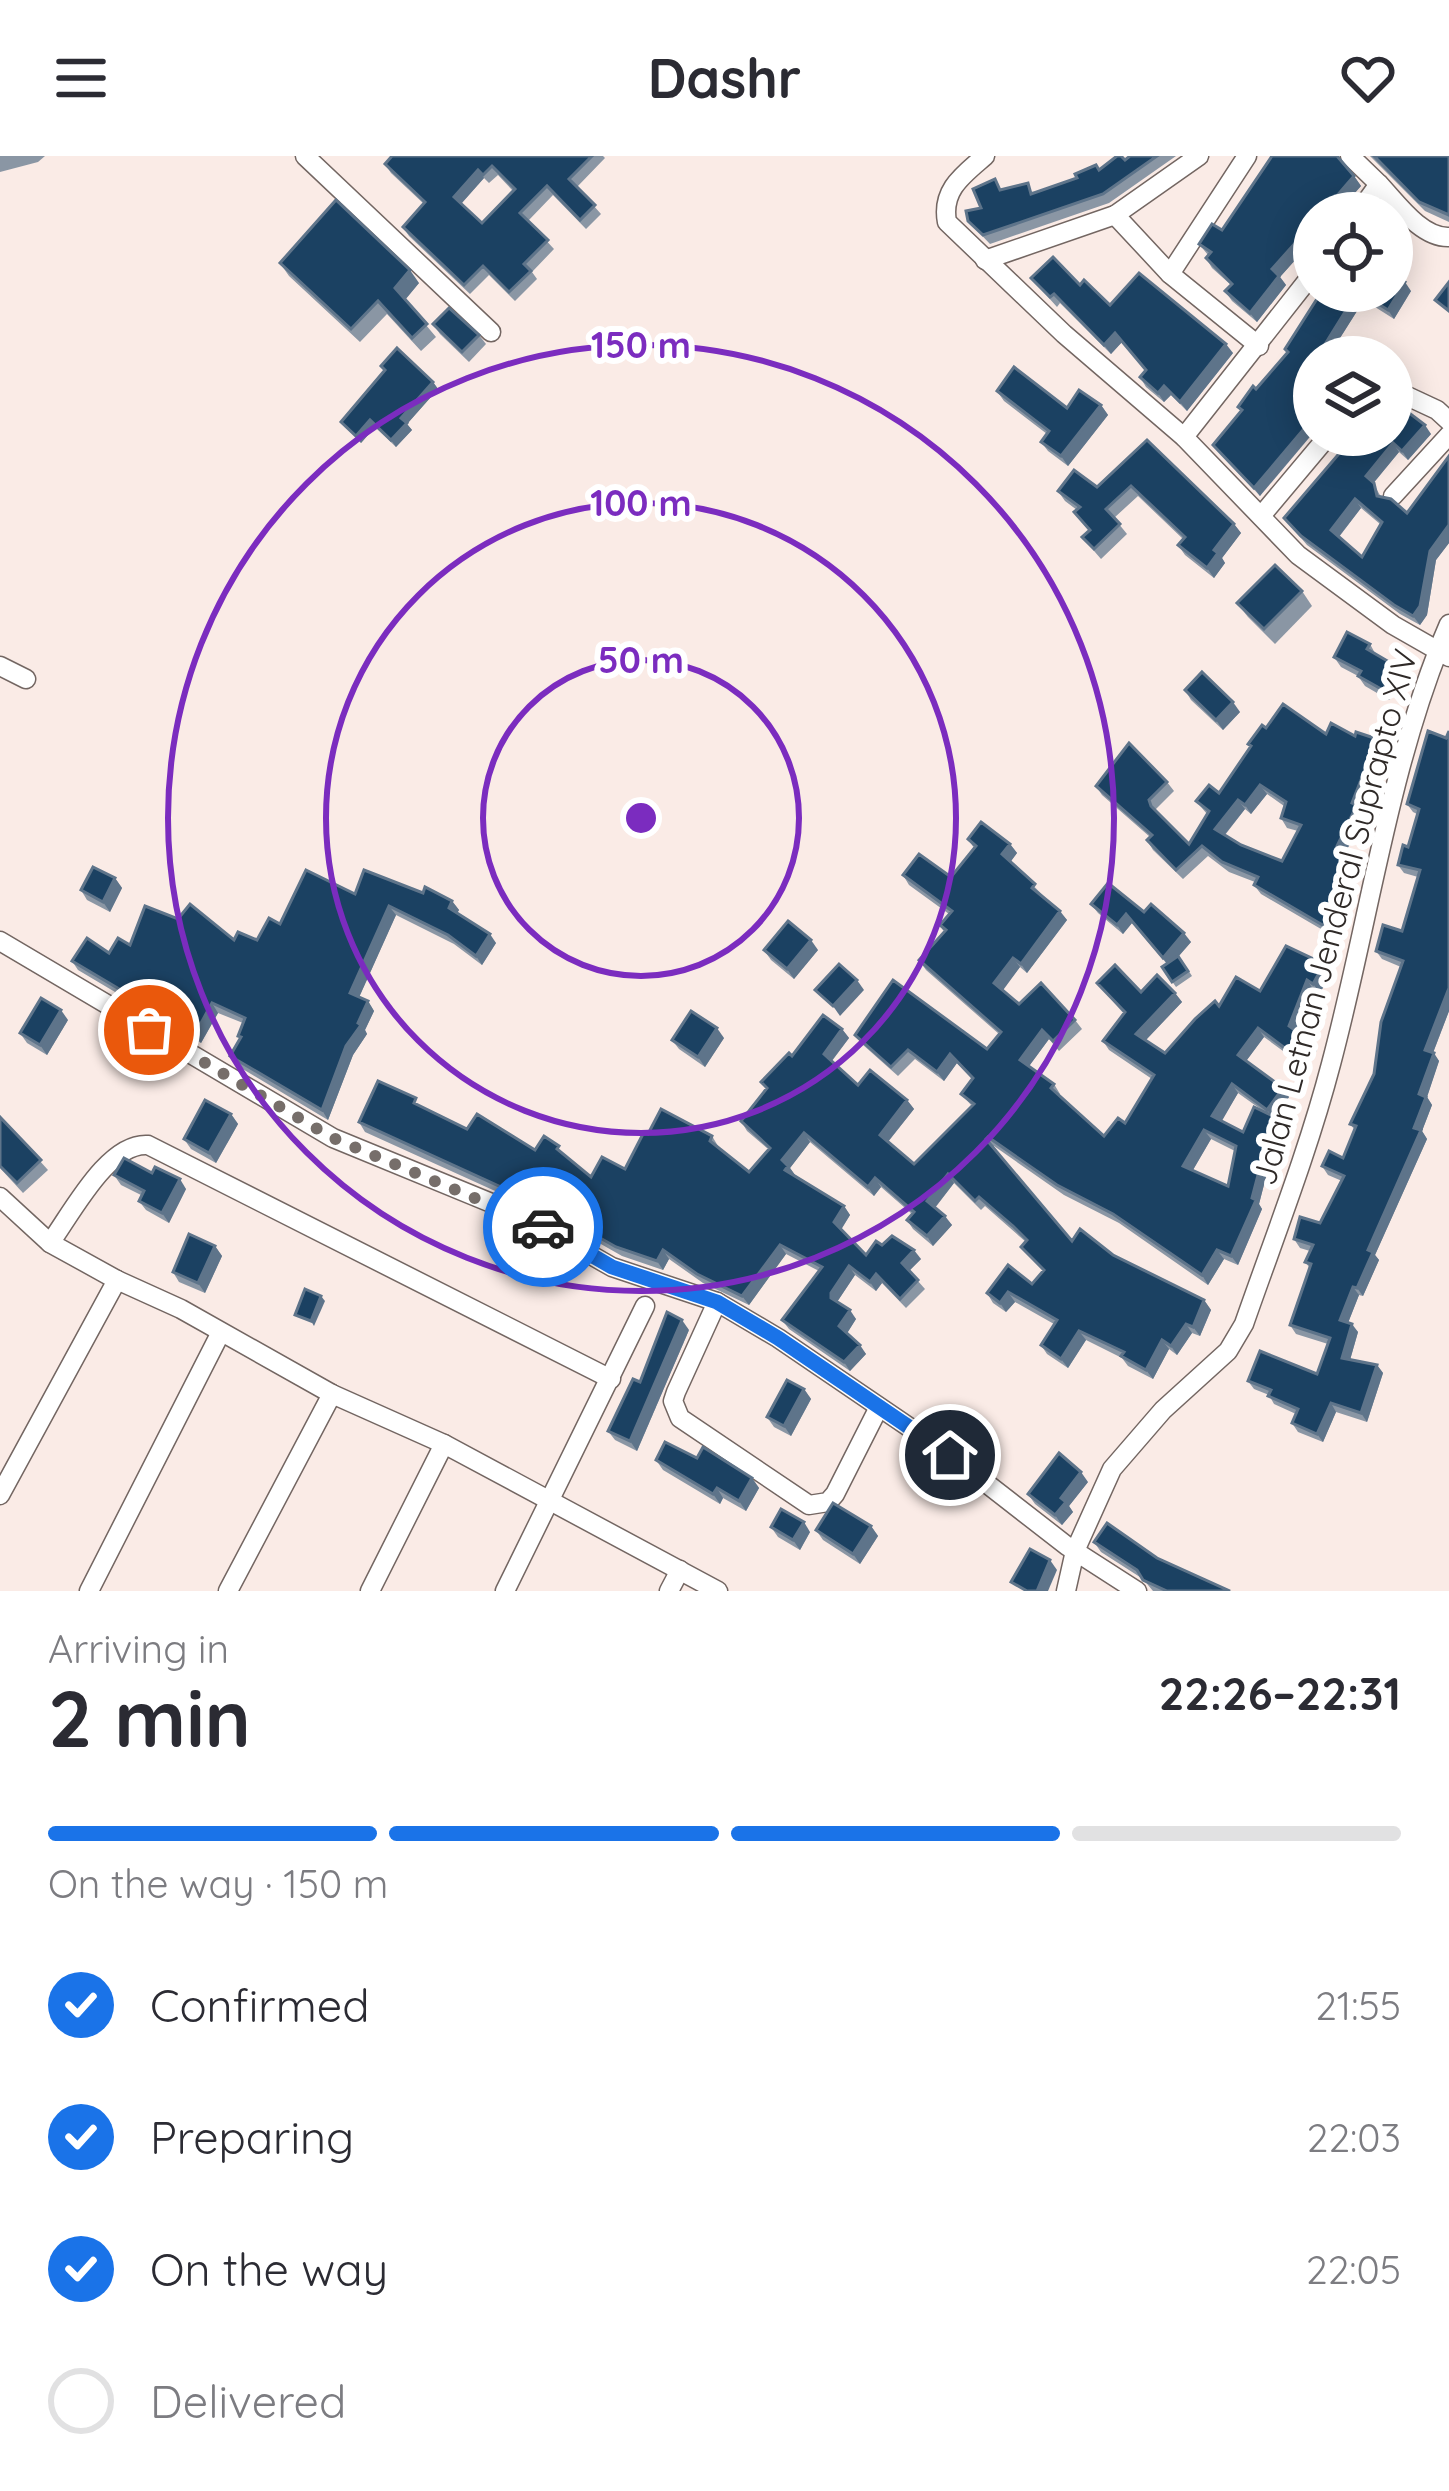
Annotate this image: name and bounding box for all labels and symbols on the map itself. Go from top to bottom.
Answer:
text: 150 m [591,322,691,367]
text: 100 m [590,480,692,525]
text: 50 m [598,637,684,682]
street label: Jalan Letnan Jenderal Suprapto XIV [1243,645,1425,1189]
centre of rings [620,797,662,839]
pin [98,979,200,1081]
courier [483,1167,603,1287]
pin [899,1404,1001,1506]

